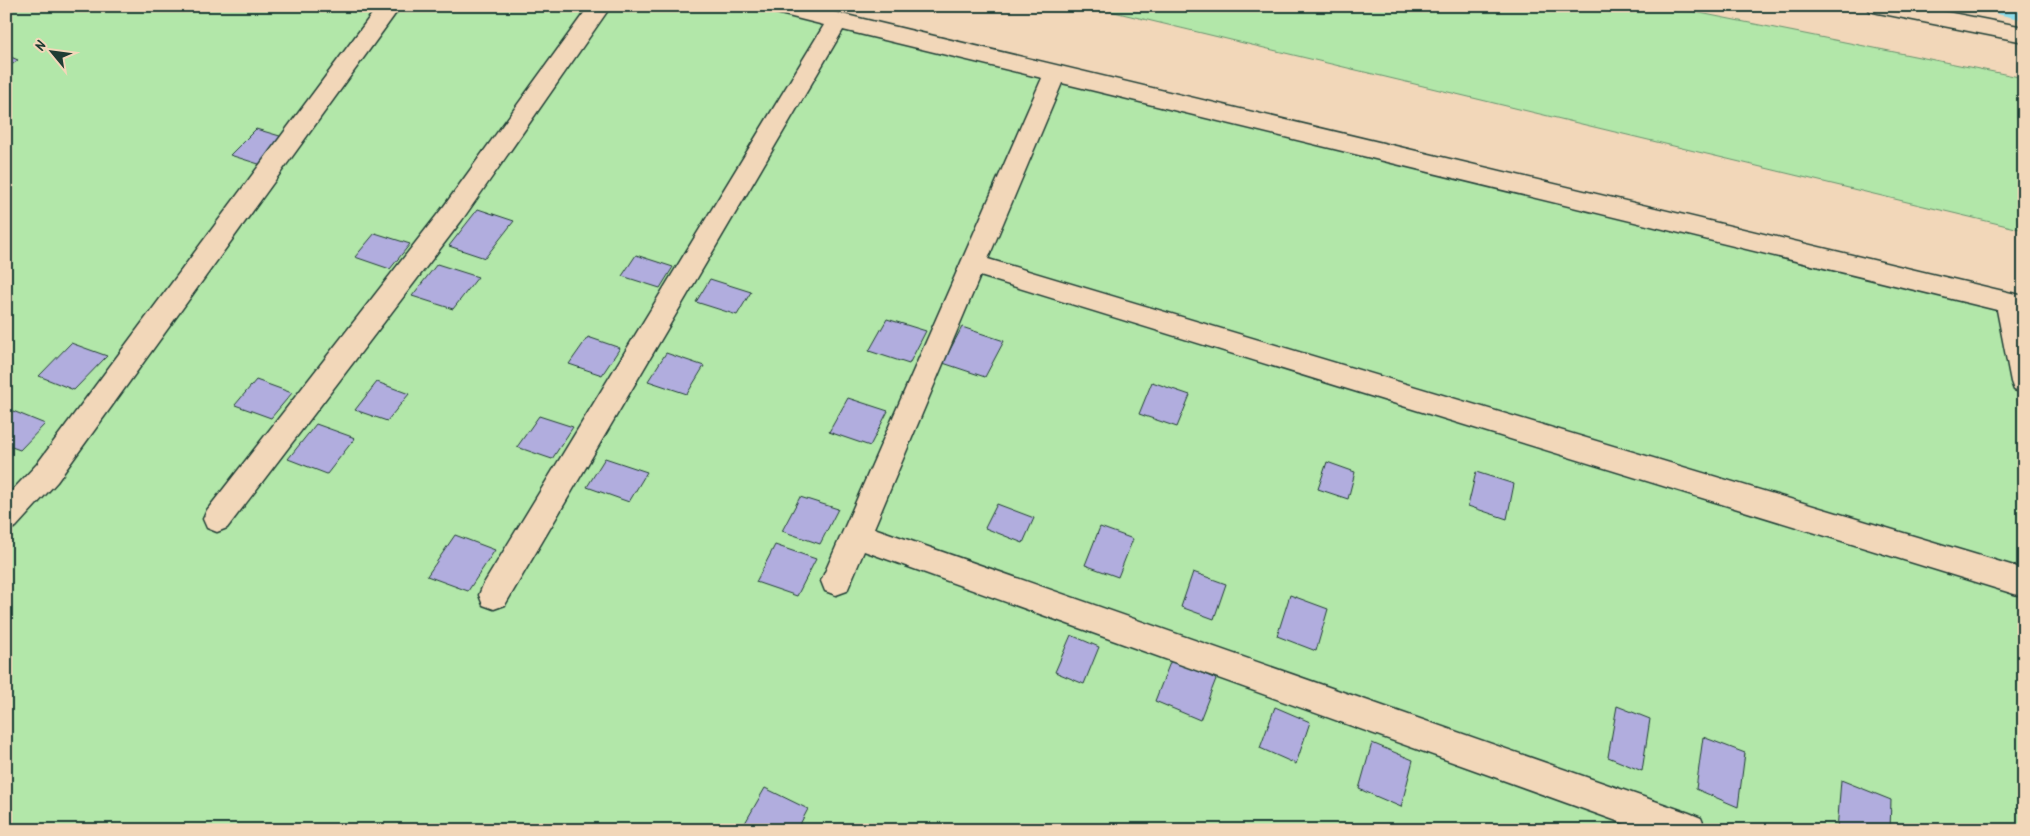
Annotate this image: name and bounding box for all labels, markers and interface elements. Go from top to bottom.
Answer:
north arrow [28,28,78,78]
text: N [30,37,53,55]

